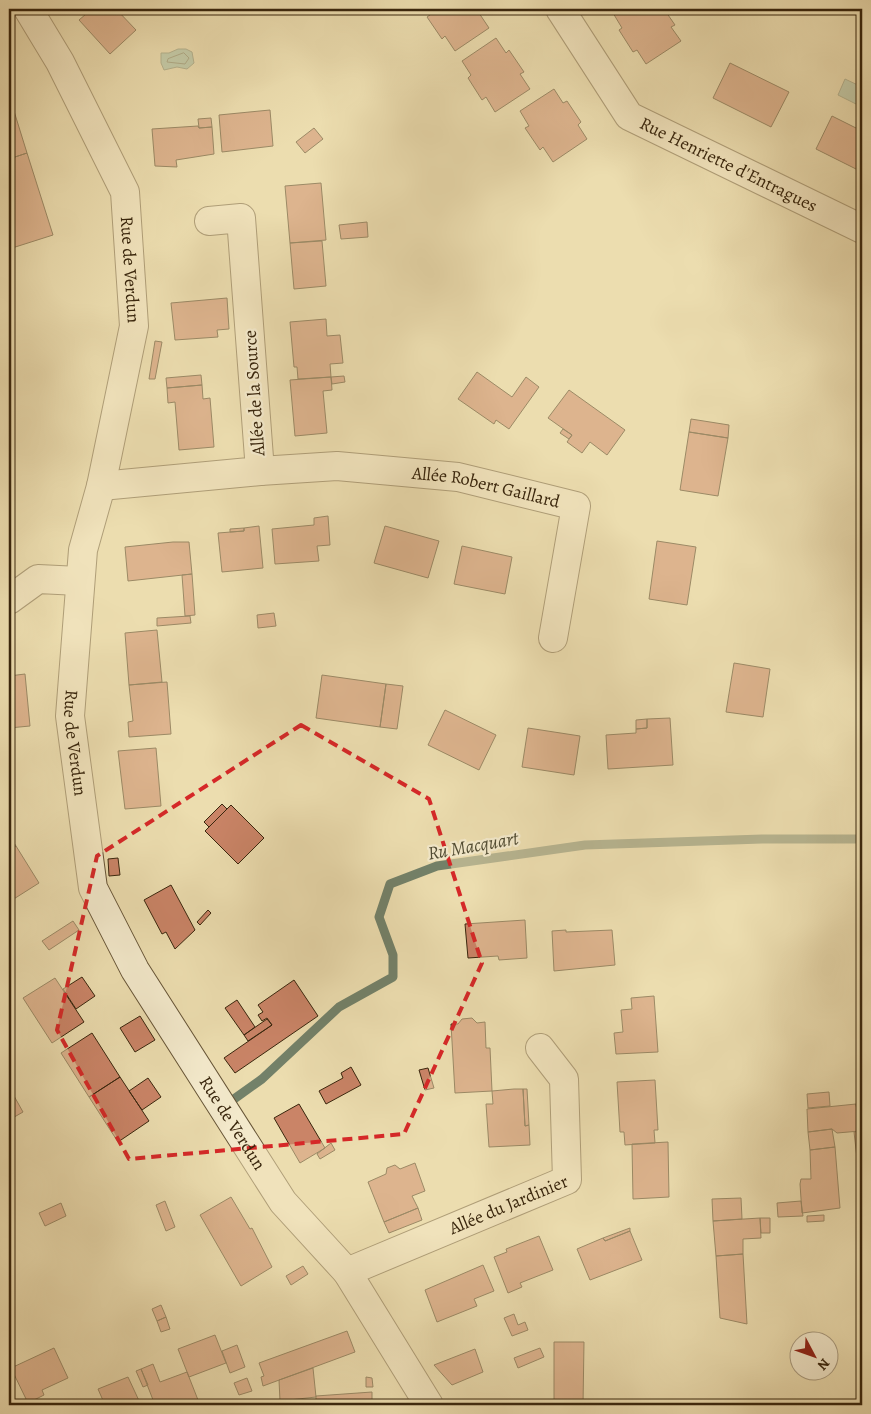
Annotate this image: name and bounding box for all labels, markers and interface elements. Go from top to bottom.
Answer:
street label: Rue Henriette d'Entragues [636,111,821,218]
street label: Rue de Verdun [115,215,146,324]
street label: Allée de la Source [238,329,270,458]
street label: Allée Robert Gaillard [410,461,563,514]
street label: Rue de Verdun [58,689,93,798]
water label: Ru Macquart [426,825,522,867]
street label: Rue de Verdun [194,1071,272,1175]
street label: Allée du Jardinier [444,1169,572,1240]
north arrow [788,1332,838,1382]
text: N [813,1354,834,1374]

